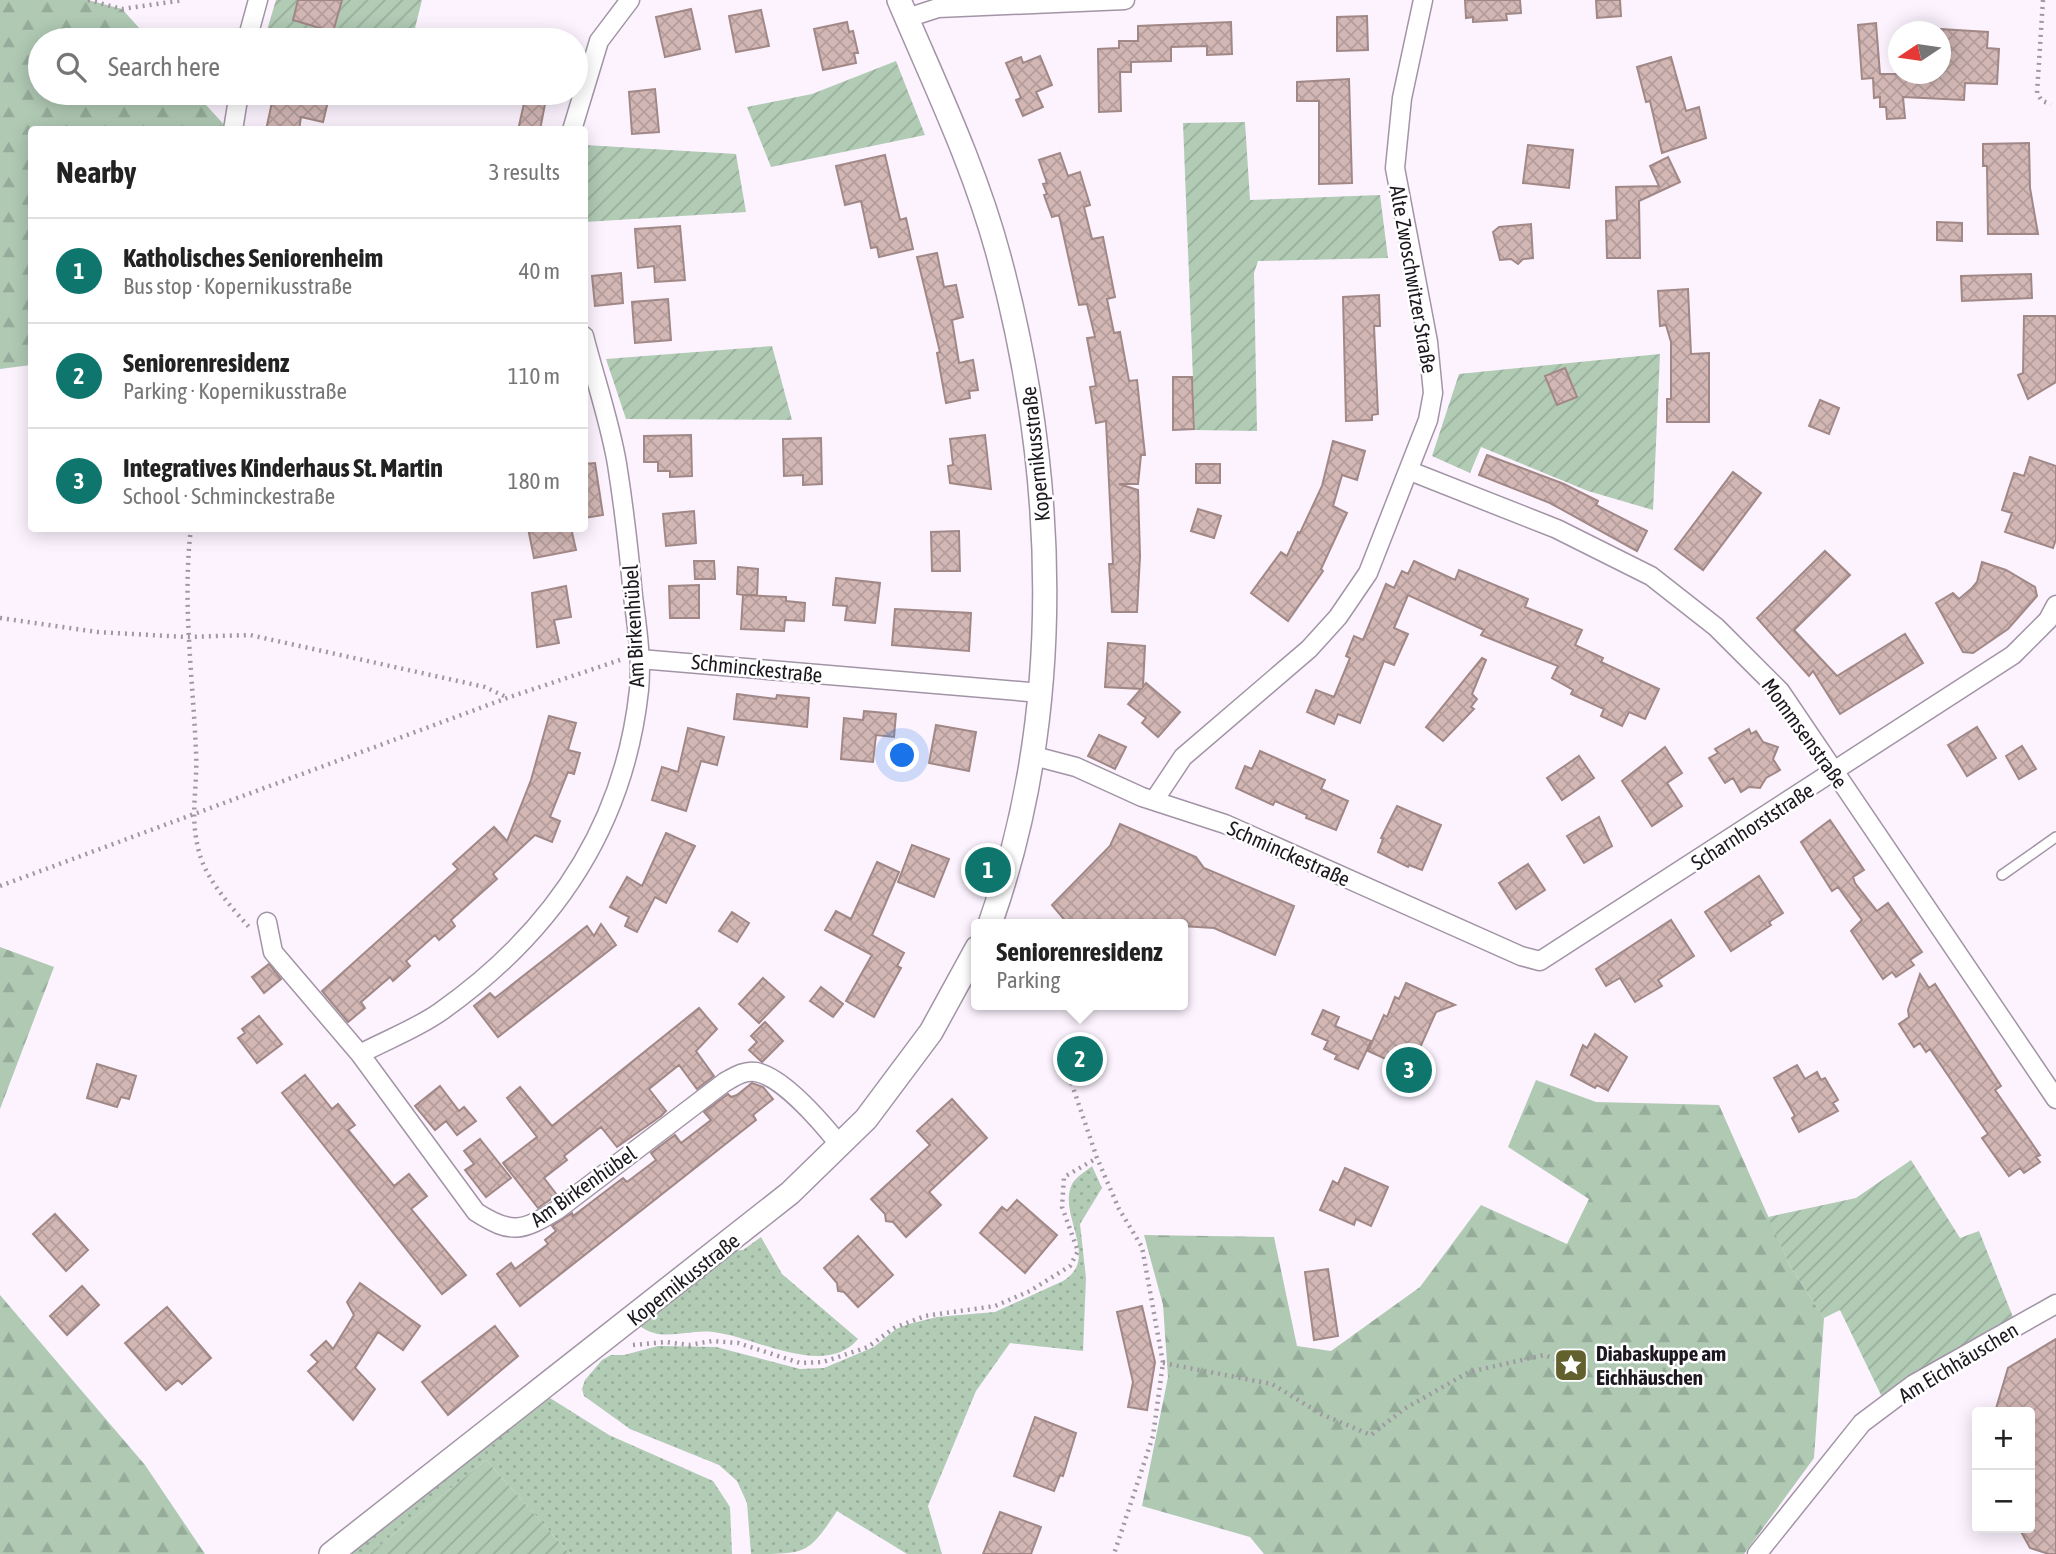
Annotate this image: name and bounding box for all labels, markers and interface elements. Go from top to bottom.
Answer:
north arrow [1888,21,1951,84]
search box [28,28,588,105]
icon: search [52,48,90,86]
text: Search here [108,52,220,82]
text: Nearby [56,155,136,189]
text: 3 results [489,159,560,185]
street label: Alte Zwoschwitzer Straße [1386,183,1442,375]
text: Katholisches Seniorenheim [123,243,383,273]
text: 1 [74,258,84,284]
text: 40 m [519,258,560,284]
text: Bus stop · Kopernikusstraße [123,273,352,299]
text: Seniorenresidenz [123,348,289,378]
text: 2 [74,363,84,389]
text: 110 m [508,363,560,389]
text: Parking · Kopernikusstraße [123,378,347,404]
street label: Kopernikusstraße [1016,385,1054,523]
text: Integratives Kinderhaus St. Martin [123,453,443,483]
text: 3 [74,468,84,494]
text: 180 m [508,468,560,494]
text: School · Schminckestraße [123,483,335,509]
street label: Am Birkenhübel [618,563,648,688]
street label: Schminckestraße [690,649,824,687]
street label: Mommsenstraße [1757,673,1853,793]
your location [885,738,919,772]
street label: Scharnhorststraße [1686,778,1818,874]
street label: Schminckestraße [1224,815,1354,891]
pin: 1 [965,844,1011,896]
popup [971,919,1188,1010]
text: Seniorenresidenz [996,937,1163,967]
text: Parking [996,967,1060,993]
pin: 2 [1057,1033,1103,1085]
pin: 3 [1386,1044,1432,1096]
street label: Am Birkenhübel [526,1141,641,1231]
street label: Kopernikusstraße [622,1228,744,1330]
street label: Am Eichhäuschen [1894,1317,2022,1407]
place label: Diabaskuppe am Eichhäuschen [1596,1341,1726,1389]
place icon: Diabaskuppe am Eichhäuschen [1552,1346,1590,1384]
map controls [1972,1407,2035,1533]
button: + [1972,1407,2035,1470]
button: − [1972,1470,2035,1533]

